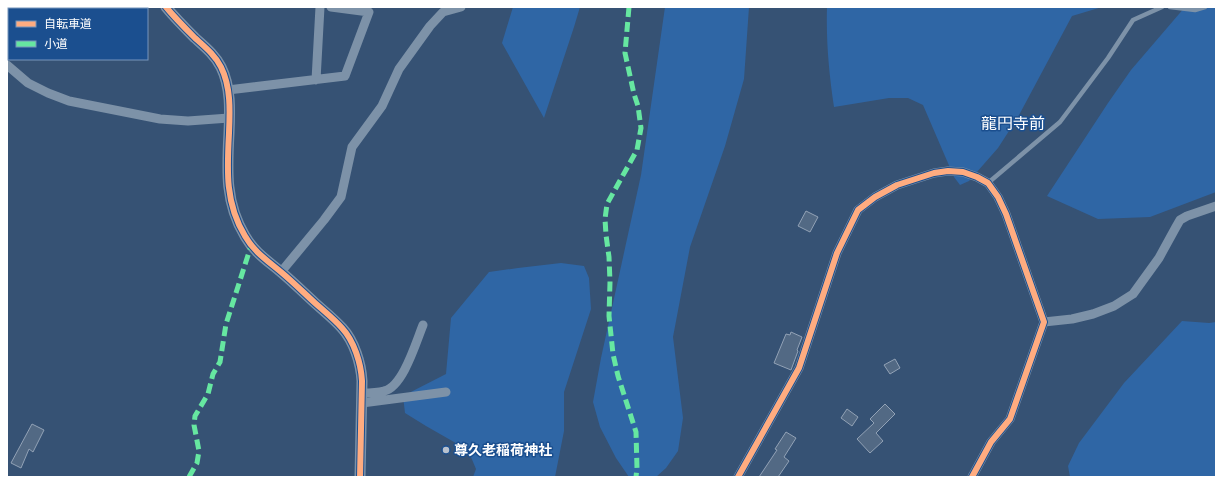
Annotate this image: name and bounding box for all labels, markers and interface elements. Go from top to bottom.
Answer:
legend [8,8,148,60]
text: 自転車道 [44,16,92,31]
text: 小道 [44,36,68,51]
district label: 龍円寺前 [981,113,1045,133]
place label: 尊久老稲荷神社 [454,441,552,459]
marker: 尊久老稲荷神社 [441,445,451,455]

